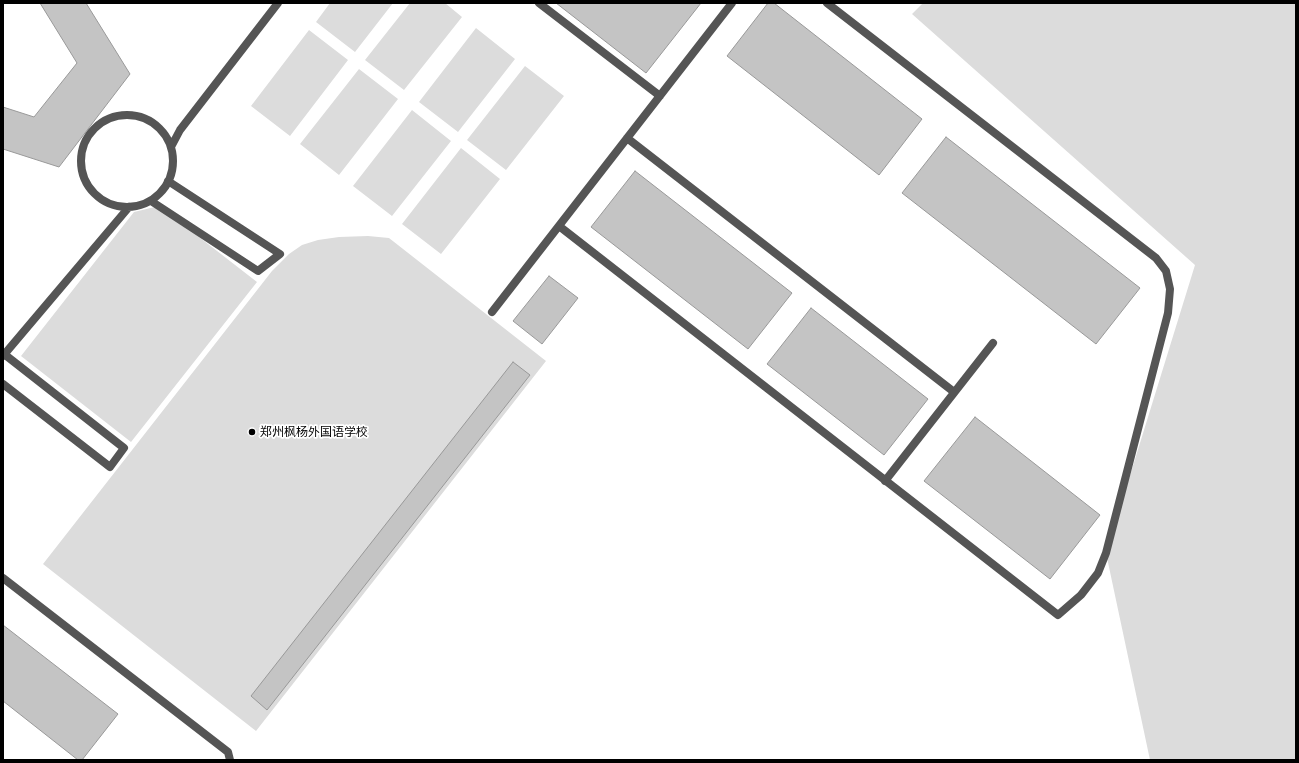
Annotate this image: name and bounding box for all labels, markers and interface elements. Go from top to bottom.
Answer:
place label: 郑州枫杨外国语学校 [260,425,368,439]
marker: 郑州枫杨外国语学校 [247,427,257,437]

